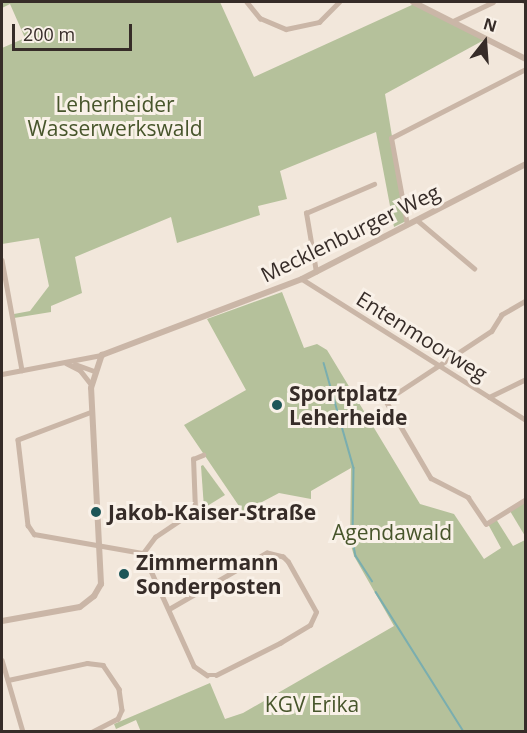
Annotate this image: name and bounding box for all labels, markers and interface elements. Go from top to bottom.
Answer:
scale bar [15,12,135,50]
north arrow [455,12,515,72]
text: N [481,12,500,37]
text: 200 m [23,22,75,46]
park label: Leherheider Wasserwerkswald [27,91,203,141]
street label: Mecklenburger Weg [256,179,444,287]
street label: Entenmoorweg [352,286,492,386]
place label: Sportplatz Leherheide [289,380,407,430]
marker: Sportplatz Leherheide [270,398,284,412]
place label: Jakob-Kaiser-Straße [108,499,316,525]
marker: Jakob-Kaiser-Straße [89,505,103,519]
park label: Agendawald [332,519,452,545]
place label: Zimmermann Sonderposten [136,549,282,599]
marker: Zimmermann Sonderposten [117,567,131,581]
park label: KGV Erika [265,691,359,717]

